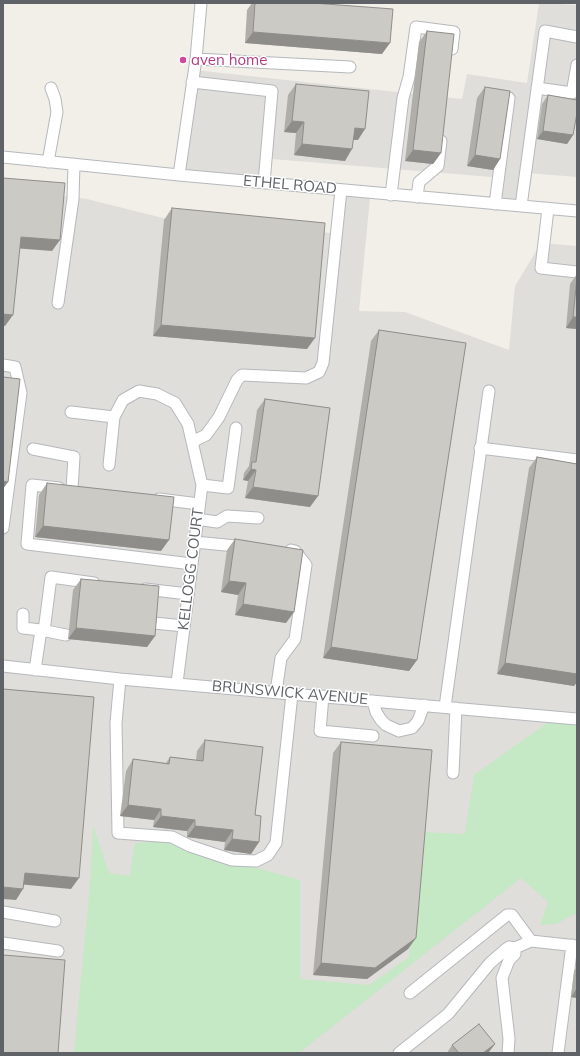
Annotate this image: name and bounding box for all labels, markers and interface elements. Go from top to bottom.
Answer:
place label: aven home [191,51,267,69]
marker: aven home [178,55,188,65]
street label: ETHEL ROAD [242,172,338,198]
street label: KELLOGG COURT [175,507,207,631]
street label: BRUNSWICK AVENUE [211,677,369,709]

